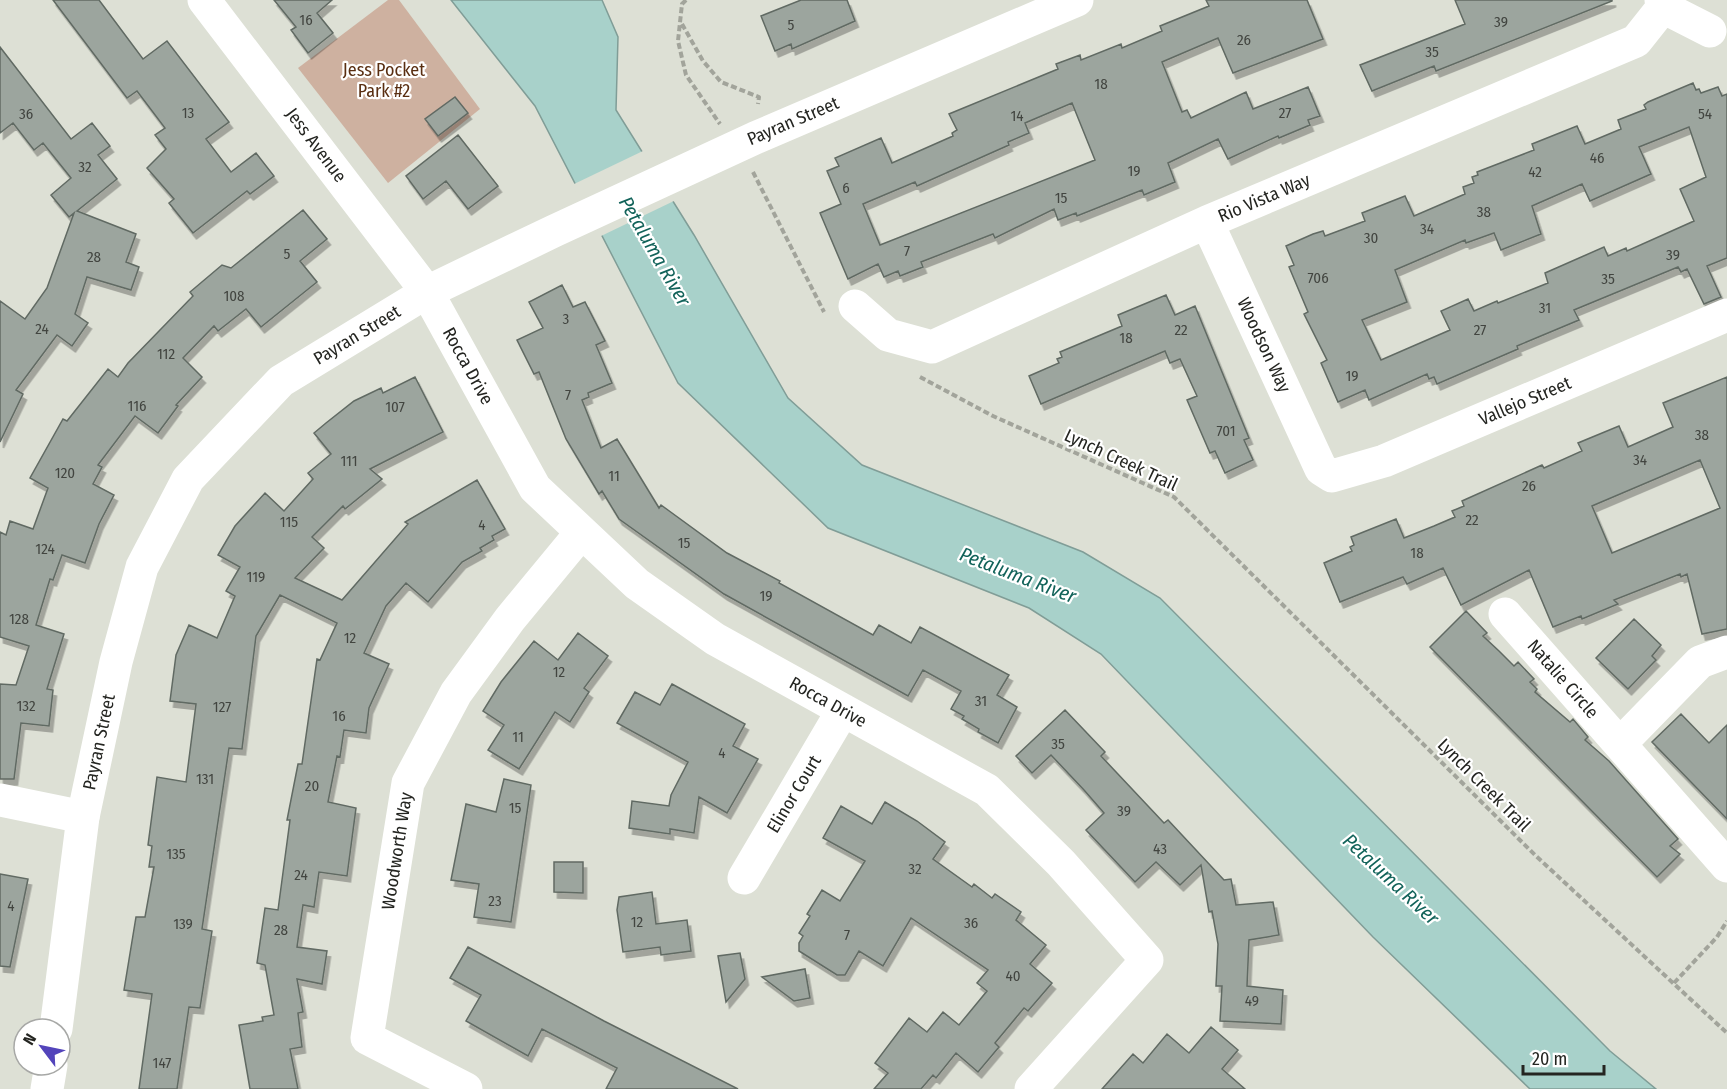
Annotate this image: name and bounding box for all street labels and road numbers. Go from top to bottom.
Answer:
street label: Payran Street [744,92,842,150]
street label: Jess Avenue [281,104,351,187]
street label: Rio Vista Way [1215,169,1313,227]
street label: Woodson Way [1232,294,1296,396]
street label: Payran Street [310,300,405,370]
street label: Rocca Drive [438,323,498,409]
street label: Vallejo Street [1476,372,1574,430]
street label: Lynch Creek Trail [1061,424,1181,496]
street label: Natalie Circle [1523,635,1603,723]
street label: Rocca Drive [785,672,871,732]
street label: Payran Street [78,692,120,792]
street label: Lynch Creek Trail [1433,734,1535,836]
street label: Elinor Court [762,751,826,837]
street label: Woodworth Way [377,791,417,911]

